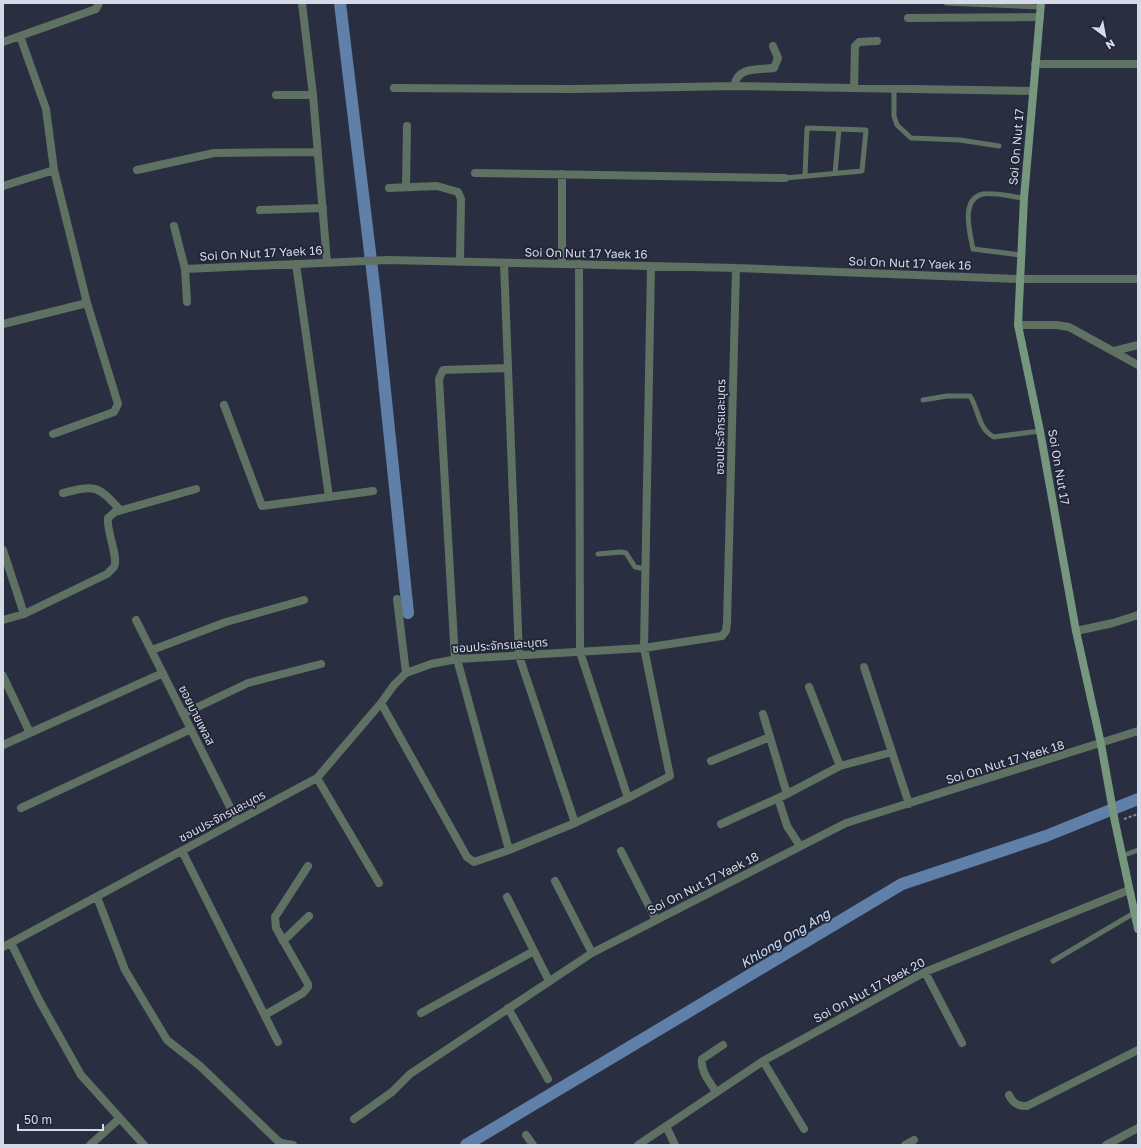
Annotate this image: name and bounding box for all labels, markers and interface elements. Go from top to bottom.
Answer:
north arrow [1085,16,1125,56]
text: N [1104,37,1118,53]
street label: Soi On Nut 17 [1005,108,1027,186]
street label: Soi On Nut 17 Yaek 16 [199,242,323,264]
street label: Soi On Nut 17 Yaek 16 [524,244,648,262]
street label: Soi On Nut 17 Yaek 16 [848,253,972,273]
street label: ซอนประจักรและบุตร [712,379,728,475]
street label: Soi On Nut 17 [1045,428,1073,506]
street label: ซอนประจักรและบุตร [452,634,548,656]
street label: ซอยมายเพลส [175,682,219,748]
street label: Soi On Nut 17 Yaek 18 [944,737,1066,787]
street label: ซอนประจักรและบุตร [176,787,268,845]
street label: Soi On Nut 17 Yaek 18 [645,848,761,918]
water label: Khlong Ong Ang [737,904,834,971]
street label: Soi On Nut 17 Yaek 20 [811,954,927,1026]
scale bar [18,1106,103,1132]
text: 50 m [24,1112,52,1127]

